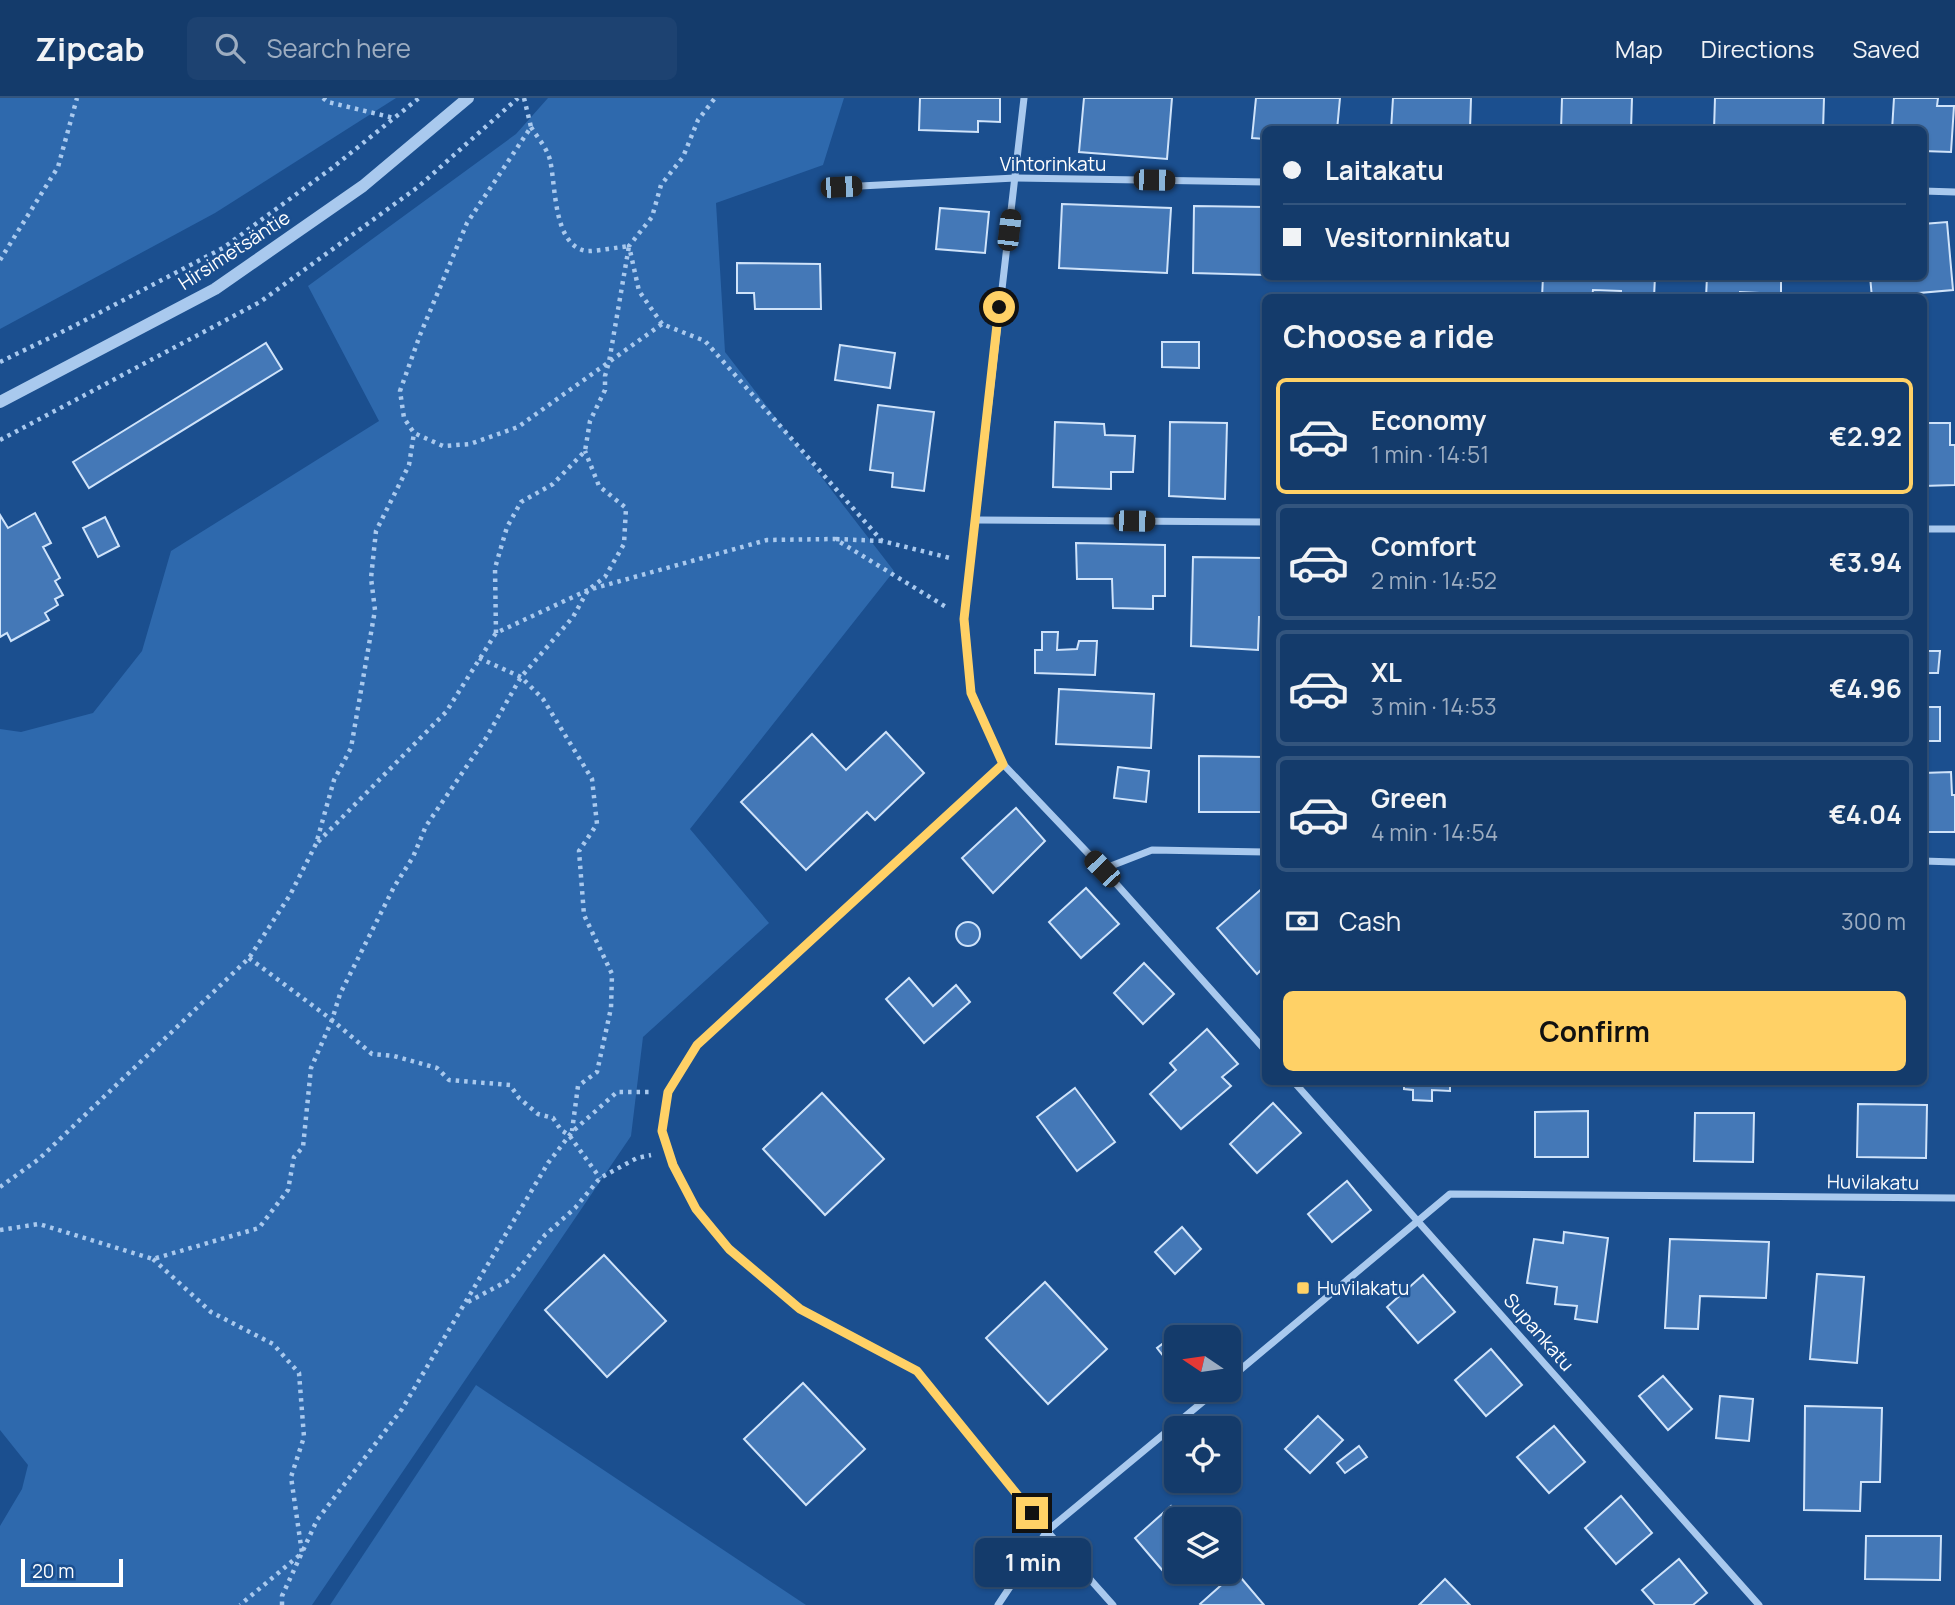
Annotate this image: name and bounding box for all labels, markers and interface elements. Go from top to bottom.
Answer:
search box [187,17,677,80]
text: Zipcab [35,26,145,71]
icon: search [211,29,249,67]
text: Search here [267,30,411,66]
text: Map [1615,32,1663,65]
text: Directions [1701,32,1814,65]
text: Saved [1852,32,1920,65]
street label: Vihtorinkatu [1000,151,1106,177]
text: Laitakatu [1325,152,1444,188]
car [1133,169,1176,191]
car [820,175,863,199]
street label: Hirsimetsäntie [173,204,295,296]
car [997,208,1022,252]
text: Vesitorninkatu [1325,219,1510,255]
route start [983,291,1015,323]
text: Choose a ride [1283,314,1494,358]
text: Economy [1371,402,1486,438]
icon: car [1287,405,1350,468]
text: €2.92 [1829,418,1902,454]
text: 1 min · 14:51 [1371,438,1489,470]
car [1113,510,1156,532]
text: Comfort [1371,528,1477,564]
icon: car [1287,531,1350,594]
text: €3.94 [1829,544,1902,580]
text: 2 min · 14:52 [1371,564,1497,596]
text: XL [1371,654,1402,690]
icon: car [1287,657,1350,720]
text: €4.96 [1829,670,1902,706]
text: 3 min · 14:53 [1371,690,1497,722]
text: Green [1371,780,1447,816]
icon: car [1287,783,1350,846]
text: €4.04 [1829,796,1902,832]
text: 4 min · 14:54 [1371,816,1498,848]
car [1080,847,1125,891]
icon: cash [1283,902,1321,940]
text: Cash [1339,903,1401,939]
text: 300 m [1841,905,1906,937]
button: Confirm [1283,991,1906,1071]
street label: Huvilakatu [1827,1168,1919,1196]
place label: Huvilakatu [1317,1275,1409,1301]
marker: Huvilakatu [1295,1280,1311,1296]
street label: Supankatu [1498,1288,1580,1376]
north arrow [1164,1325,1241,1402]
map controls [1164,1325,1241,1584]
button: locate [1164,1416,1241,1493]
route end [1016,1497,1048,1529]
button: layers [1164,1507,1241,1584]
callout: 1 min [974,1538,1090,1586]
text: 1 min [1005,1546,1061,1578]
scale bar [21,1556,122,1588]
text: 20 m [32,1558,74,1584]

